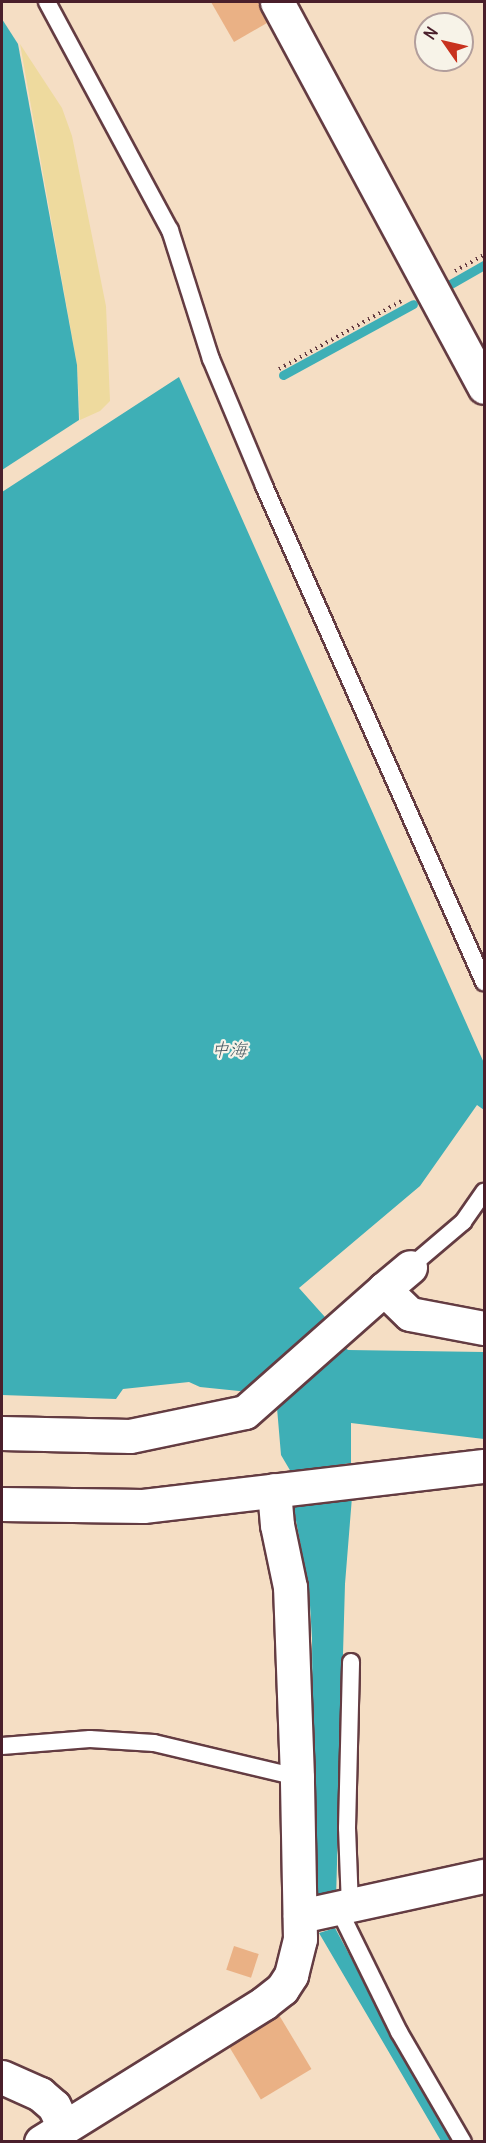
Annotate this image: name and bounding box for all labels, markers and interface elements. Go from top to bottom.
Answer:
north arrow [414,12,474,72]
text: N [419,23,442,43]
water label: 中海 [211,1039,247,1061]

